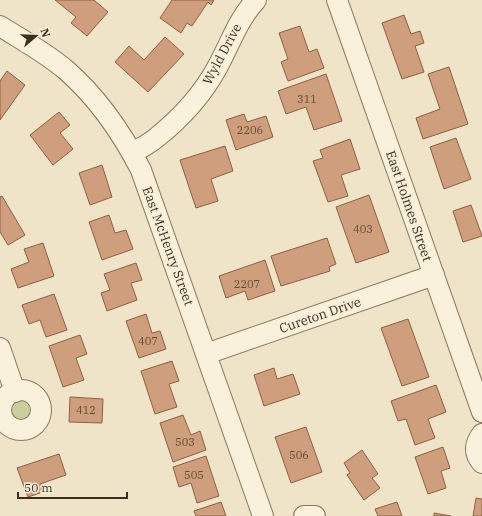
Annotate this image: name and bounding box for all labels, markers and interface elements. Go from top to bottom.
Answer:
north arrow [16,16,56,56]
street label: Wyld Drive [199,20,245,88]
text: N [37,26,54,39]
house number: 311 [297,92,317,106]
house number: 2206 [237,123,263,137]
street label: East Holmes Street [382,148,436,264]
street label: East McHenry Street [139,184,198,308]
house number: 403 [353,222,373,236]
house number: 2207 [234,277,260,291]
street label: Cureton Drive [277,293,363,337]
house number: 407 [138,334,158,348]
house number: 412 [76,403,96,417]
house number: 503 [175,435,195,449]
house number: 506 [289,448,309,462]
house number: 505 [184,468,204,482]
scale bar [18,474,127,500]
text: 50 m [24,480,53,495]

